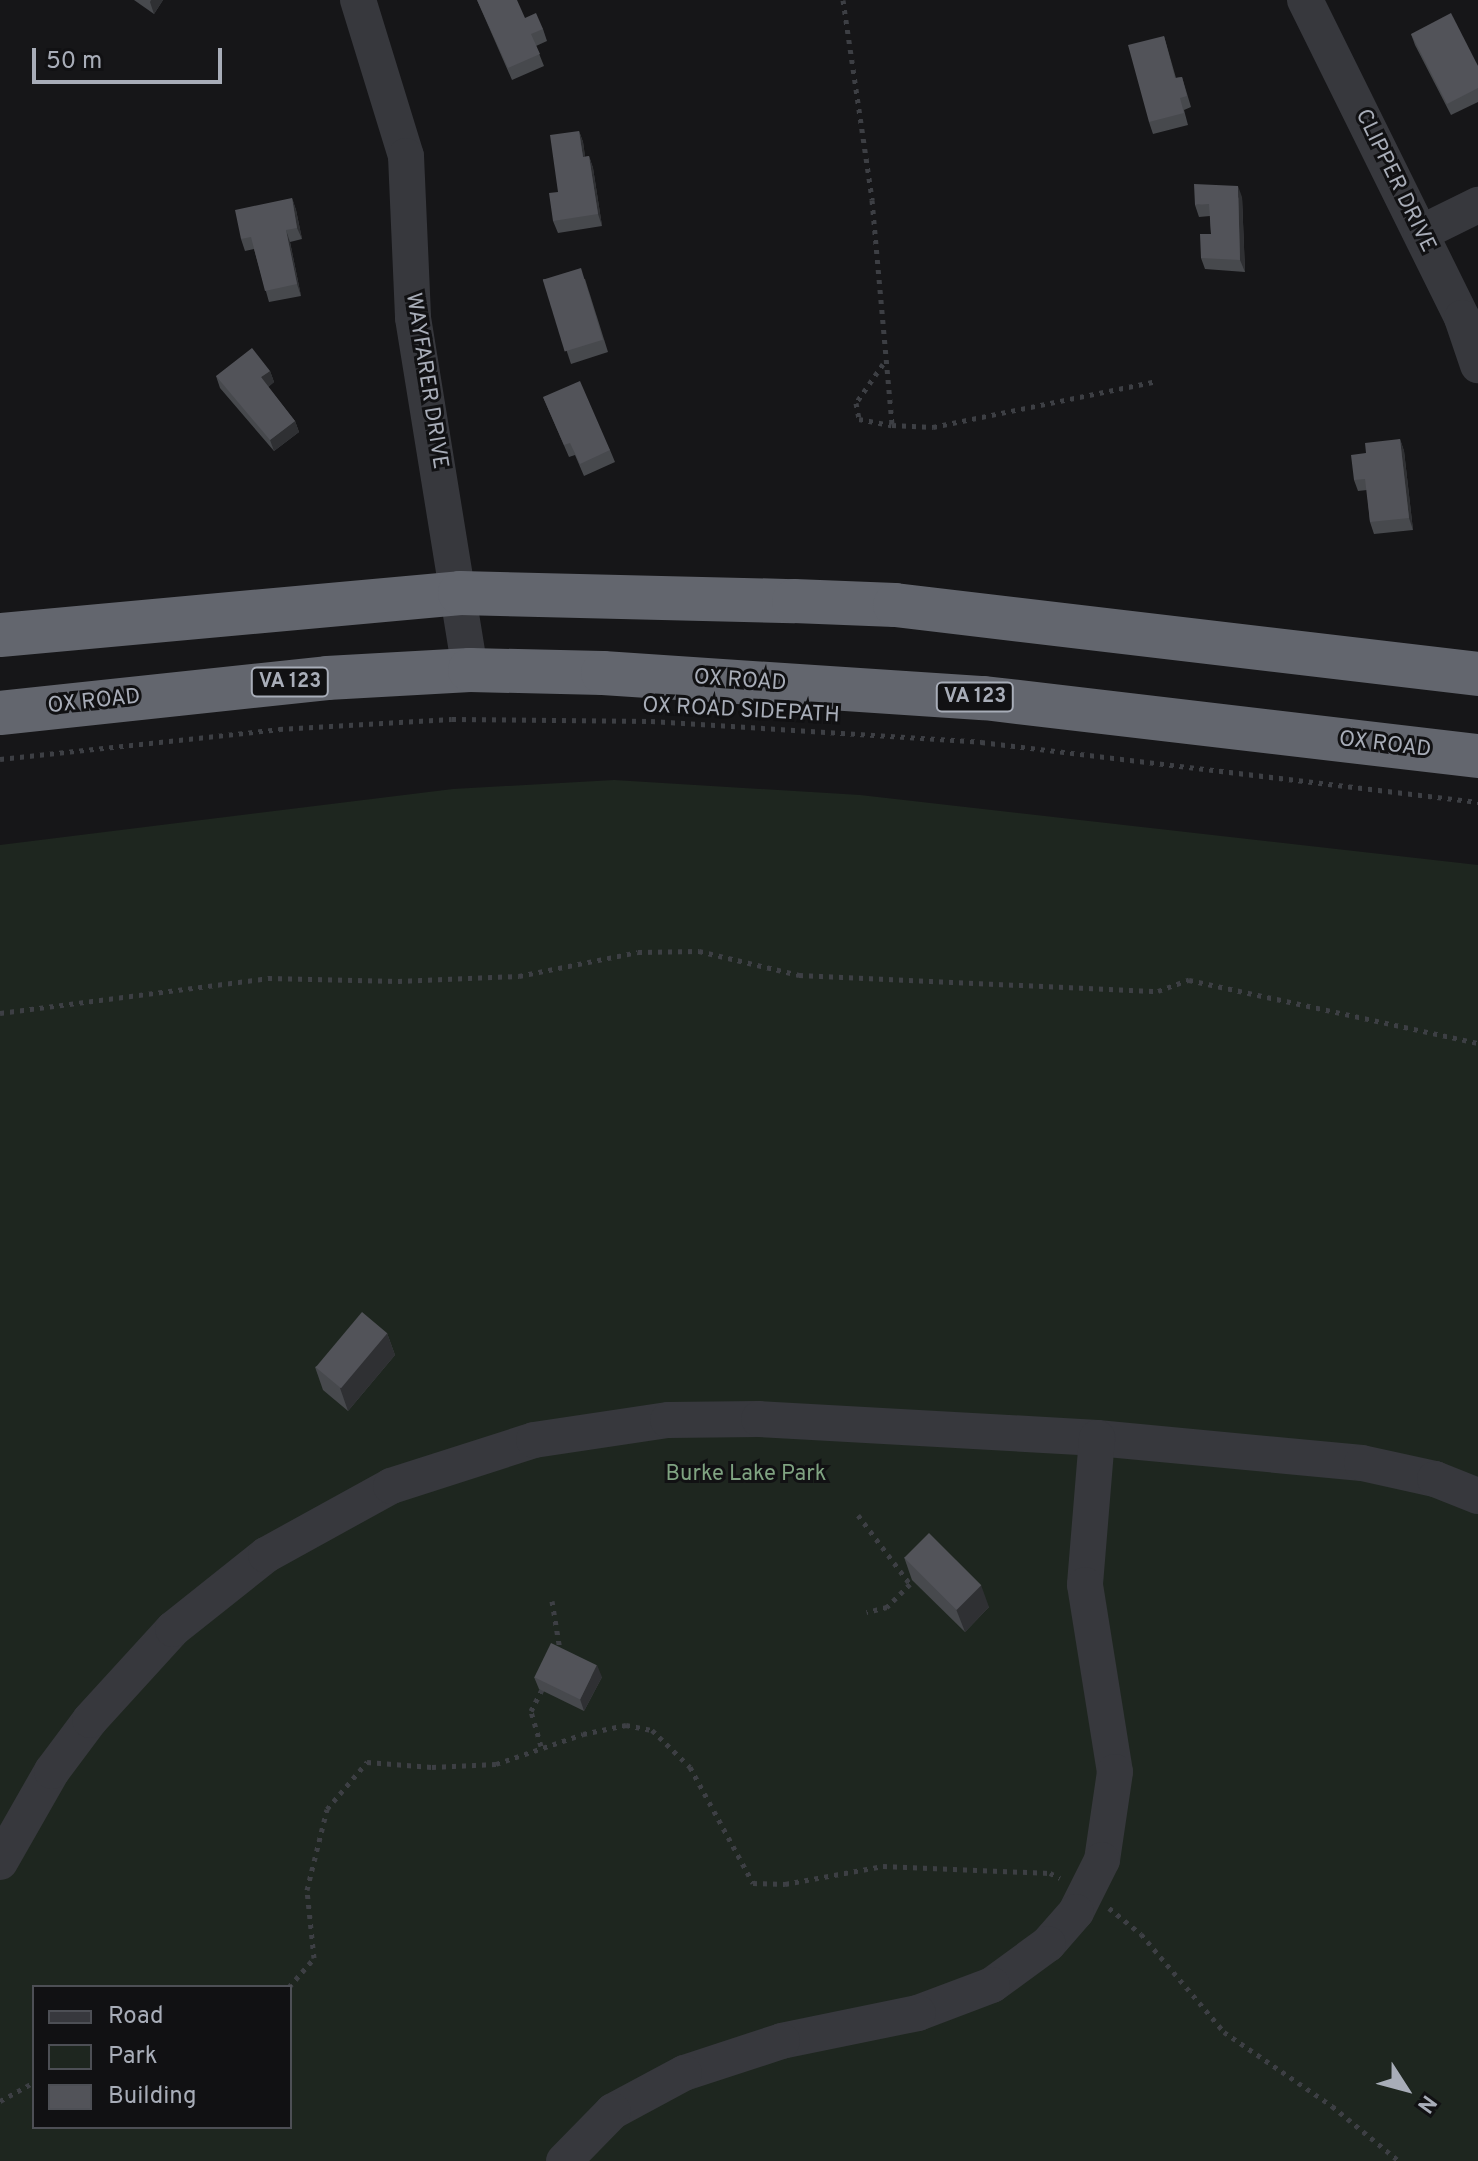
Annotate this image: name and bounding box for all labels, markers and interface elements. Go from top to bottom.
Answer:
scale bar [36,32,226,82]
text: 50 m [46,47,102,77]
street label: CLIPPER DRIVE [1349,105,1441,257]
street label: WAYFARER DRIVE [399,291,453,471]
street label: OX ROAD [693,665,787,697]
road number: VA 123 [250,666,330,698]
road number: VA 123 [935,681,1015,713]
street label: OX ROAD [46,684,142,720]
street label: OX ROAD SIDEPATH [642,693,840,729]
street label: OX ROAD [1337,726,1433,764]
park label: Burke Lake Park [666,1462,826,1488]
legend [32,1985,292,2129]
text: Road [108,2002,164,2032]
text: Park [108,2042,158,2072]
north arrow [1366,2049,1446,2129]
text: Building [108,2082,197,2112]
text: N [1410,2089,1441,2118]

